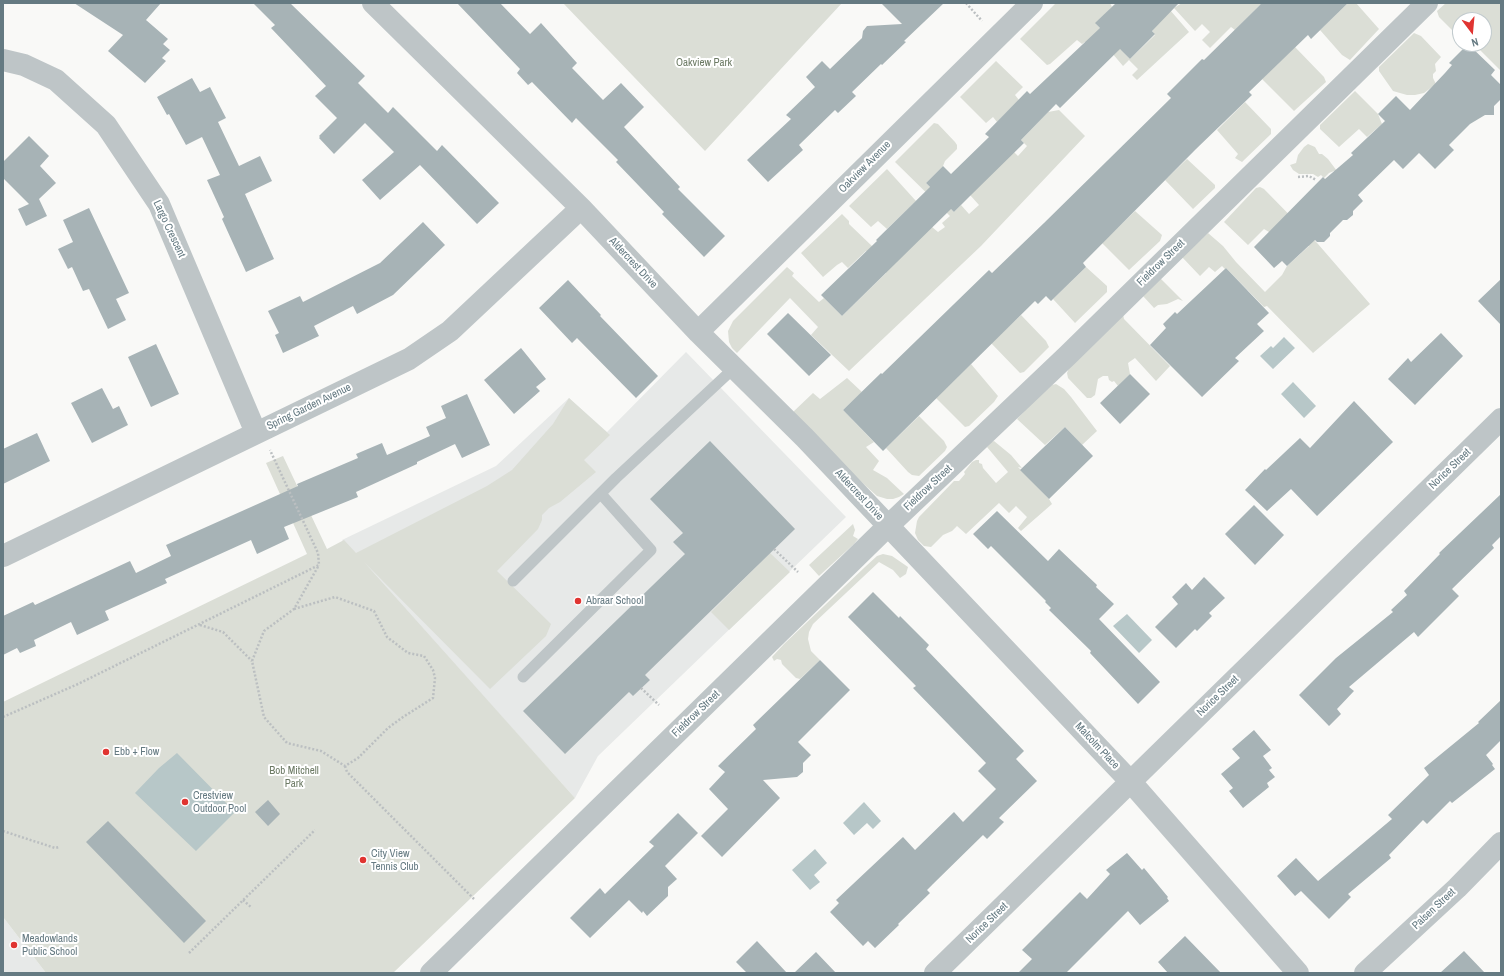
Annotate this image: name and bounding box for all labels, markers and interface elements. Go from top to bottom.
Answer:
north arrow [1452,12,1492,52]
text: N [1470,35,1480,50]
park label: Oakview Park [676,56,732,70]
street label: Oakview Avenue [836,138,894,196]
street label: Largo Crescent [150,198,188,260]
street label: Aldercrest Drive [606,235,660,291]
street label: Fieldrow Street [1134,237,1188,289]
street label: Spring Garden Avenue [265,381,353,433]
street label: Norice Street [1426,446,1474,492]
street label: Fieldrow Street [901,462,955,514]
street label: Aldercrest Drive [832,467,886,523]
place label: Abraar School [586,594,643,608]
marker: Abraar School [573,596,583,606]
street label: Norice Street [1194,673,1242,719]
street label: Fieldrow Street [669,688,723,740]
street label: Malcolm Place [1072,720,1122,772]
place label: Ebb + Flow [114,745,159,759]
marker: Ebb + Flow [101,747,111,757]
park label: Bob Mitchell Park [269,764,319,790]
place label: Crestview Outdoor Pool [193,789,246,815]
marker: Crestview Outdoor Pool [180,797,190,807]
place label: City View Tennis Club [371,847,419,873]
marker: City View Tennis Club [358,855,368,865]
street label: Palsen Street [1410,886,1458,932]
street label: Norice Street [963,900,1011,946]
place label: Meadowlands Public School [22,932,78,958]
marker: Meadowlands Public School [9,940,19,950]

